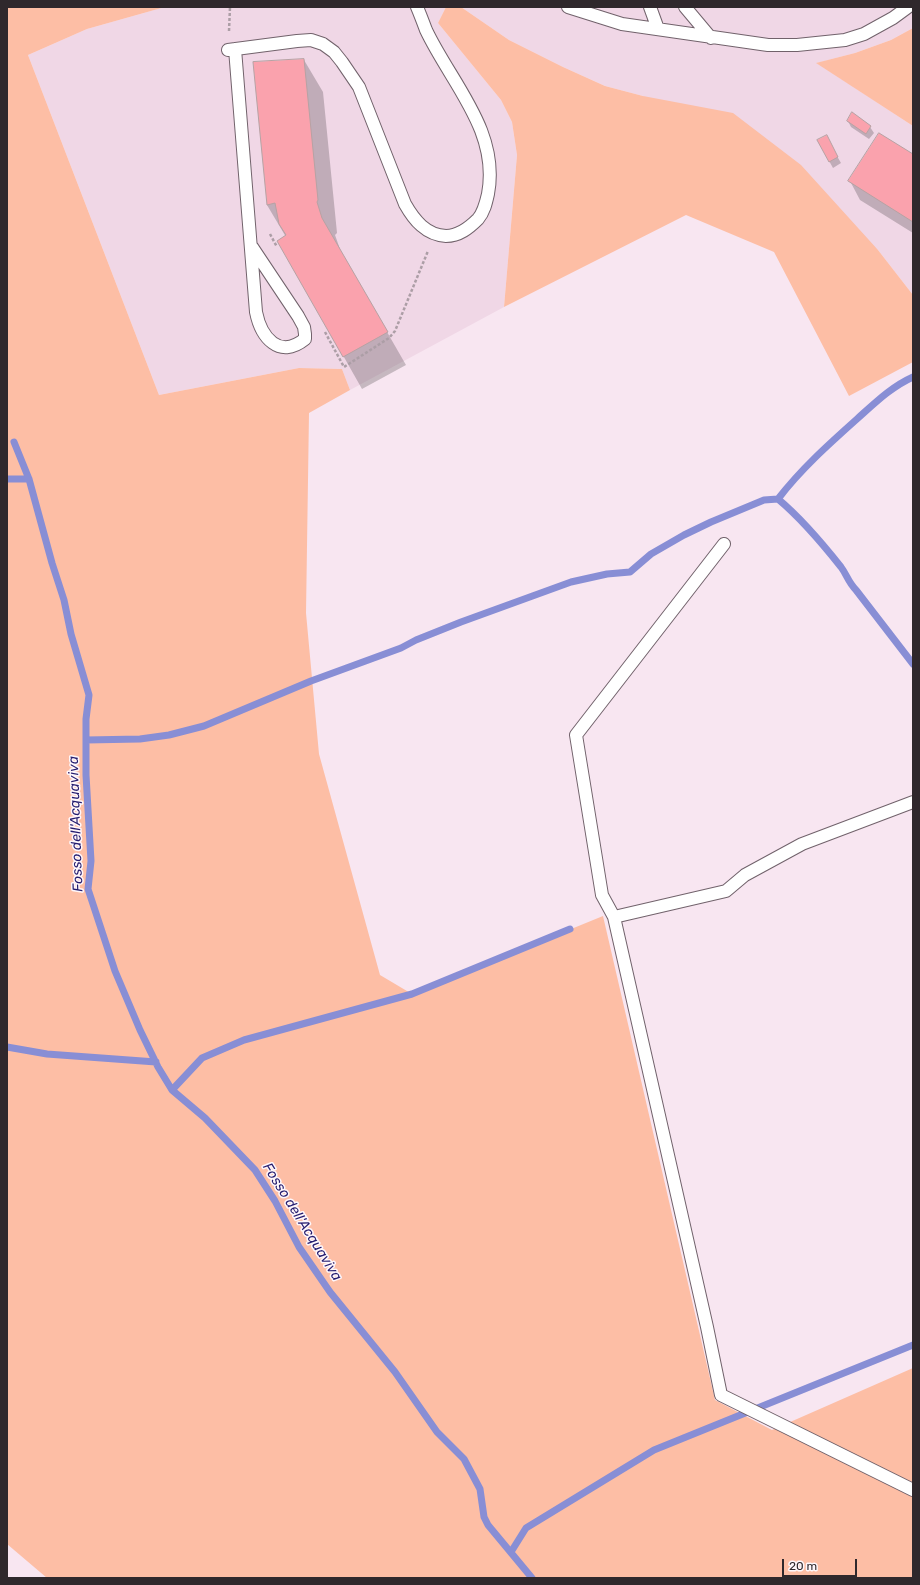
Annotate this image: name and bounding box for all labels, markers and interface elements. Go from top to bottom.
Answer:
water label: Fosso dell'Acquaviva [65,756,87,892]
water label: Fosso dell'Acquaviva [259,1160,345,1284]
scale bar [784,1551,859,1577]
text: 20 m [789,1559,817,1573]

